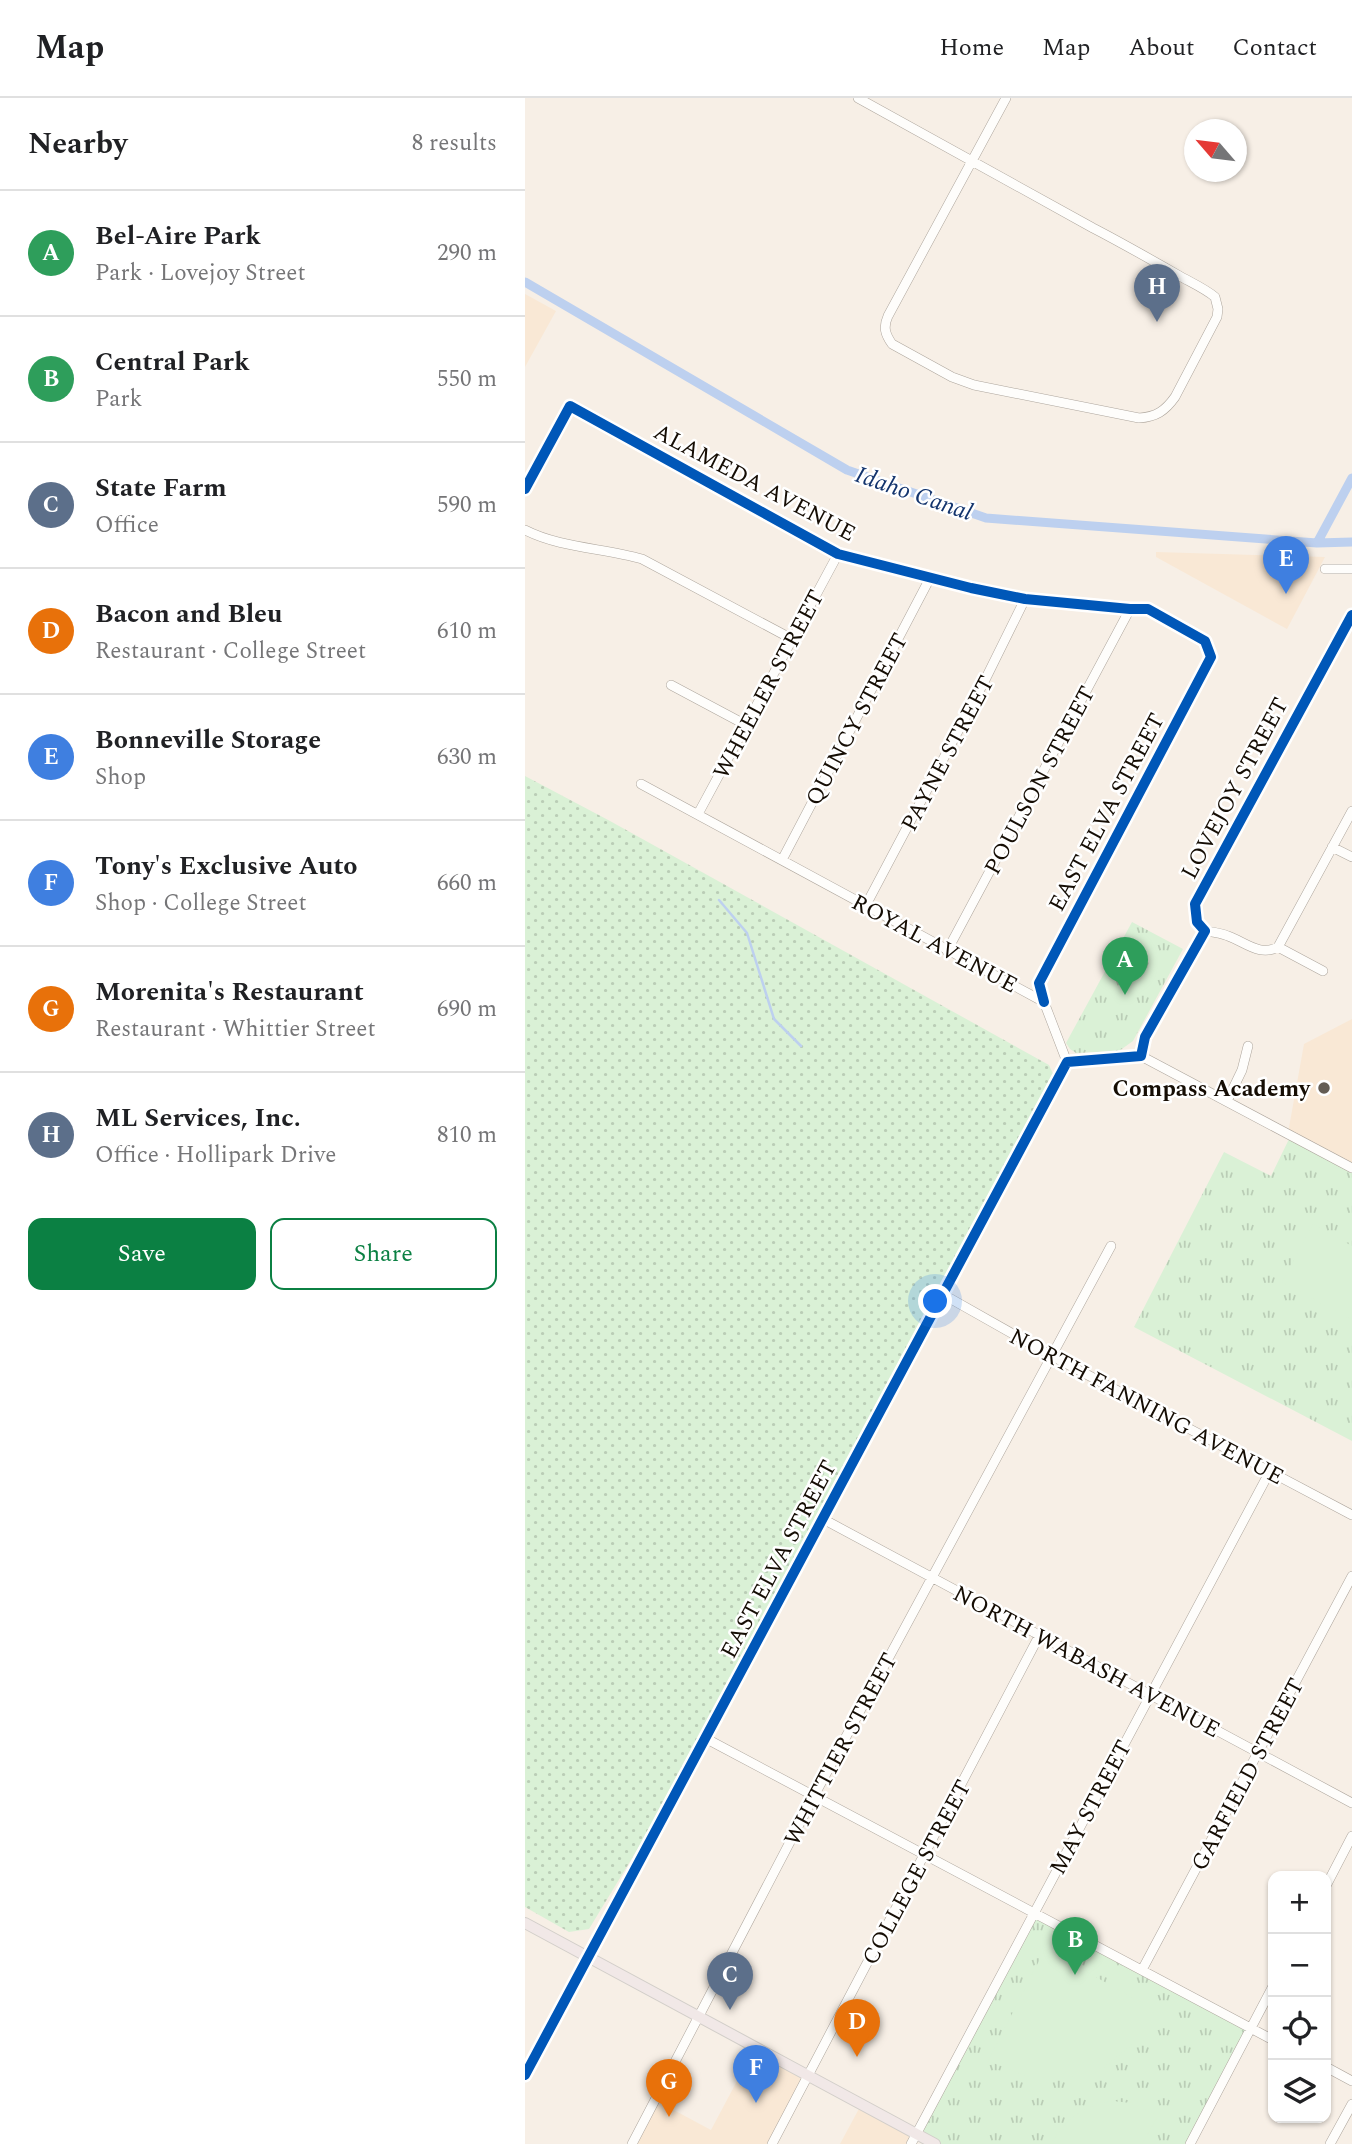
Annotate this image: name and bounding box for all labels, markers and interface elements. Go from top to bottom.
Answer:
text: Map [35,23,104,73]
text: Home [939,30,1004,66]
text: Map [1042,30,1090,66]
text: About [1128,30,1194,66]
text: Contact [1232,30,1317,66]
north arrow [1184,119,1247,182]
text: Nearby [28,121,127,167]
text: 8 results [412,126,497,161]
text: Bel-Aire Park [95,216,261,256]
text: A [42,236,60,271]
text: 290 m [437,236,497,271]
text: Park · Lovejoy Street [95,256,306,291]
pin: H [1134,264,1180,322]
text: Central Park [95,342,250,382]
text: B [43,362,59,397]
text: 550 m [437,362,497,397]
text: Park [95,382,142,417]
street label: ALAMEDA AVENUE [647,415,862,552]
water label: Idaho Canal [850,457,977,531]
text: State Farm [95,468,227,508]
text: C [43,488,59,523]
text: 590 m [437,488,497,523]
text: Office [95,508,159,543]
pin: E [1263,536,1309,594]
street label: WHEELER STREET [705,584,834,786]
text: Bacon and Bleu [95,594,282,634]
text: D [42,614,60,649]
text: 610 m [437,614,497,649]
street label: QUINCY STREET [797,627,918,812]
text: Restaurant · College Street [95,634,366,669]
street label: PAYNE STREET [892,670,1004,838]
street label: POULSON STREET [976,680,1105,881]
street label: LOVEJOY STREET [1173,691,1298,886]
street label: EAST ELVA STREET [1040,707,1175,918]
text: Bonneville Storage [95,720,321,760]
text: E [43,740,59,775]
text: 630 m [437,740,497,775]
text: Shop [95,760,146,795]
text: Tony's Exclusive Auto [95,846,358,886]
text: F [44,866,58,901]
text: 660 m [437,866,497,901]
text: Shop · College Street [95,886,307,921]
street label: ROYAL AVENUE [845,886,1024,1003]
pin: A [1102,937,1148,995]
text: Morenita's Restaurant [95,972,364,1012]
text: G [42,992,60,1027]
text: 690 m [437,992,497,1027]
text: Restaurant · Whittier Street [95,1012,376,1047]
place label: Compass Academy [1113,1072,1311,1107]
marker: Compass Academy [1316,1080,1332,1096]
text: ML Services, Inc. [95,1098,301,1138]
text: H [41,1118,61,1153]
text: 810 m [437,1118,497,1153]
text: Office · Hollipark Drive [95,1138,336,1173]
button: Save [28,1218,256,1290]
button: Share [270,1218,497,1290]
your location [918,1284,952,1318]
street label: NORTH FANNING AVENUE [1002,1320,1290,1495]
street label: EAST ELVA STREET [712,1454,847,1665]
street label: NORTH WABASH AVENUE [946,1577,1226,1748]
street label: WHITTIER STREET [775,1647,907,1853]
street label: GARFIELD STREET [1183,1672,1314,1877]
street label: MAY STREET [1041,1734,1142,1881]
street label: COLLEGE STREET [854,1774,981,1972]
map controls [1268,1871,1331,2123]
button: + [1268,1871,1331,1934]
pin: B [1052,1917,1098,1975]
button: − [1268,1934,1331,1997]
pin: C [707,1952,753,2010]
button: locate [1268,1997,1331,2060]
pin: D [834,1999,880,2057]
pin: F [733,2045,779,2103]
pin: G [646,2059,692,2117]
button: layers [1268,2060,1331,2123]

